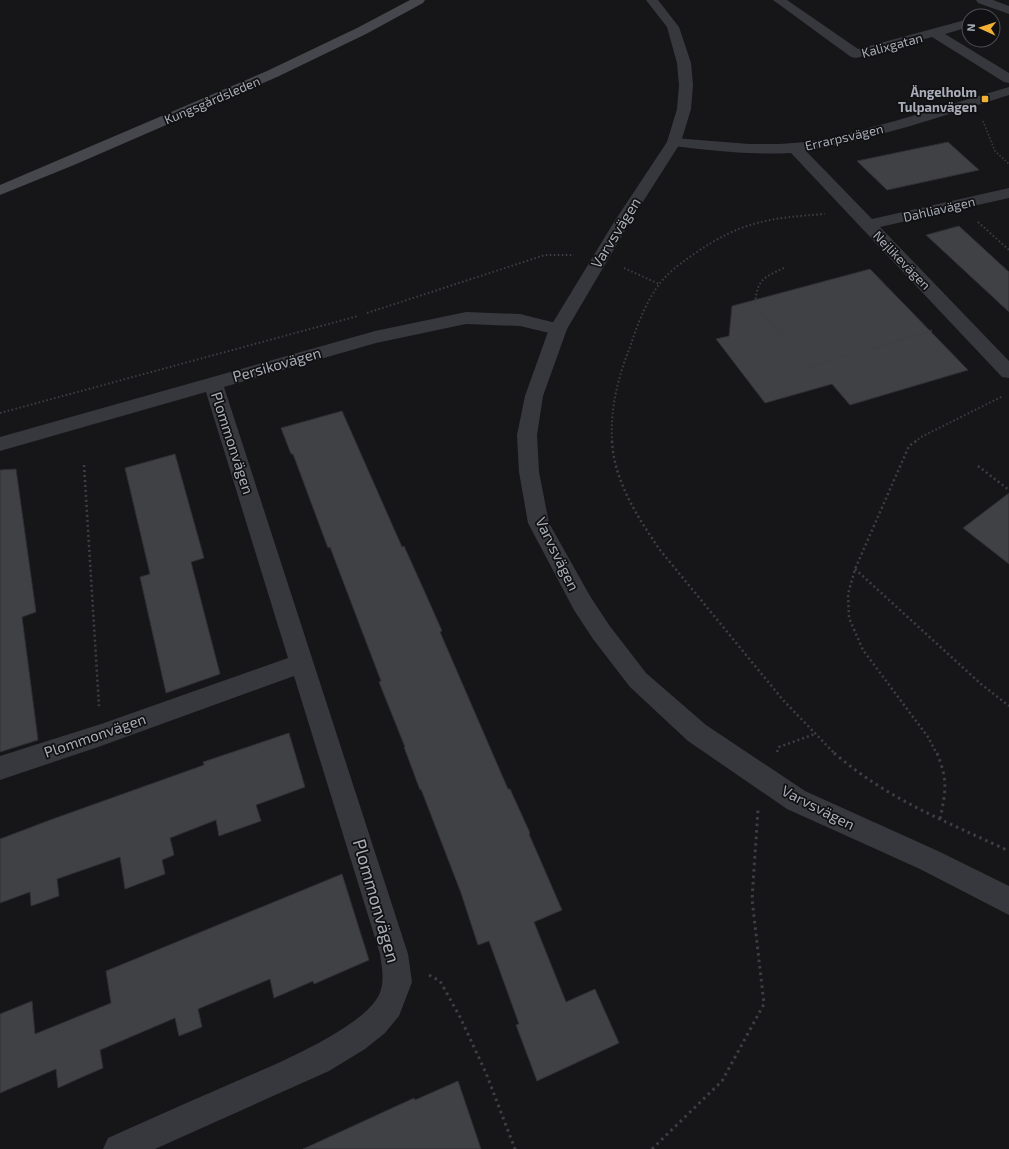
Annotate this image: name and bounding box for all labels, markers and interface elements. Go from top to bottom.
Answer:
north arrow [961,8,1001,48]
text: N [964,23,977,32]
street label: Kalixgatan [860,29,924,61]
street label: Kungsgårdsleden [162,73,262,127]
place label: Ängelholm Tulpanvägen [898,84,977,115]
marker: Ängelholm Tulpanvägen [980,94,990,104]
street label: Errarpsvägen [803,120,885,154]
street label: Dahliavägen [902,193,976,225]
street label: Varvsvägen [586,194,644,271]
street label: Nejlikevägen [870,227,934,293]
street label: Persikovägen [230,343,323,385]
street label: Plommonvägen [208,389,258,496]
street label: Varvsvägen [532,514,583,593]
street label: Plommonvägen [41,709,148,761]
street label: Varvsvägen [779,781,858,833]
street label: Plommonvägen [349,836,405,965]

